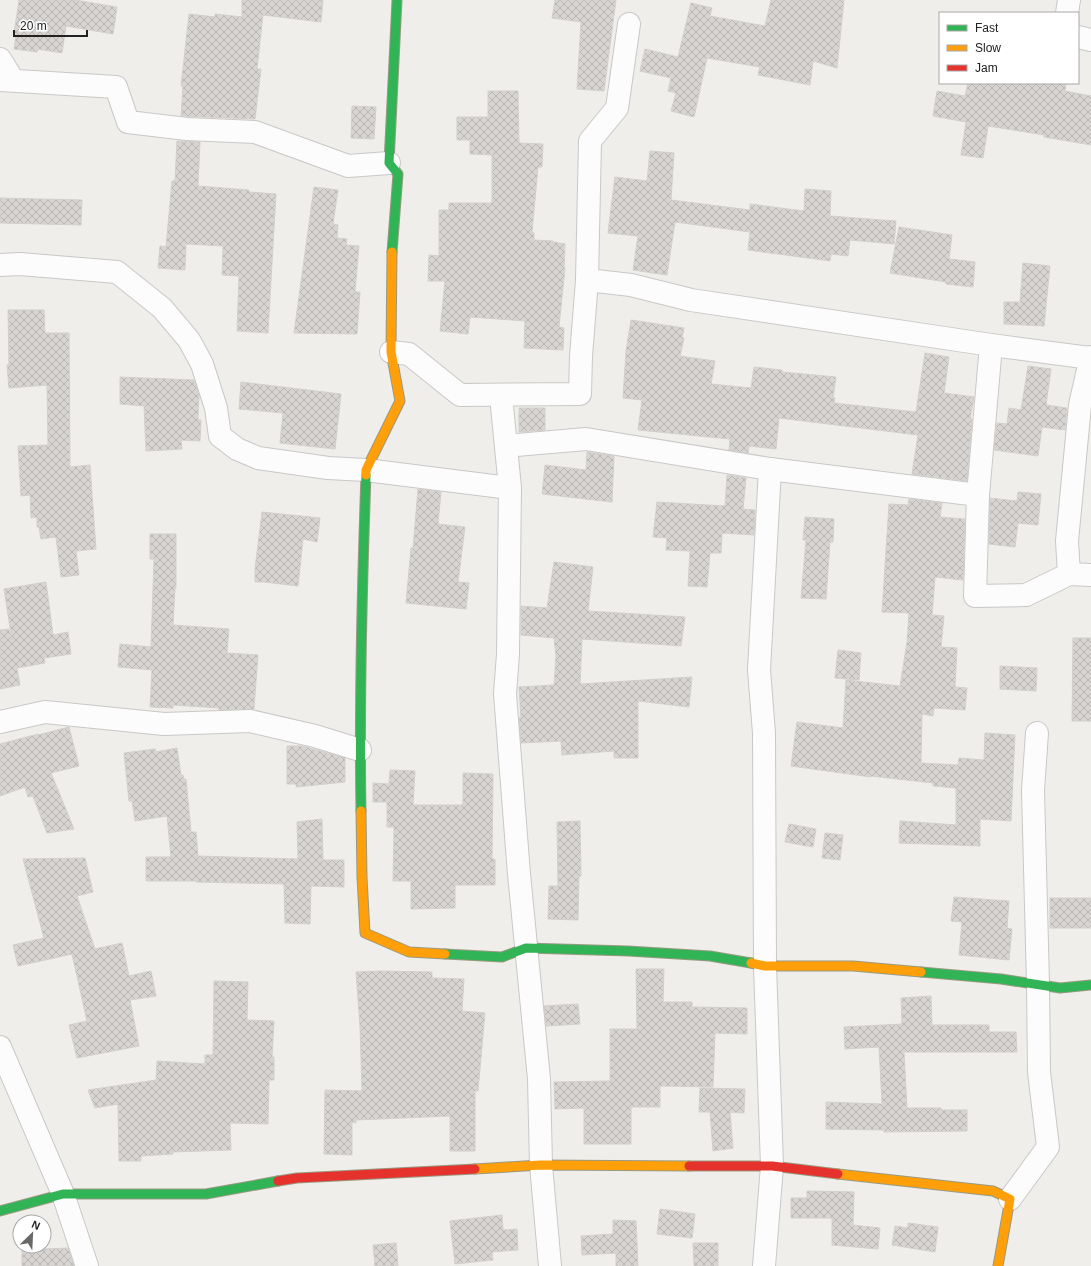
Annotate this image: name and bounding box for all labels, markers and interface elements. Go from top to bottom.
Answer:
scale bar [14,12,87,38]
legend [939,12,1079,84]
text: 20 m [20,19,47,33]
text: Fast [975,21,999,35]
text: Slow [975,41,1001,55]
text: Jam [975,61,998,75]
north arrow [12,1214,52,1254]
text: N [30,1218,42,1232]

